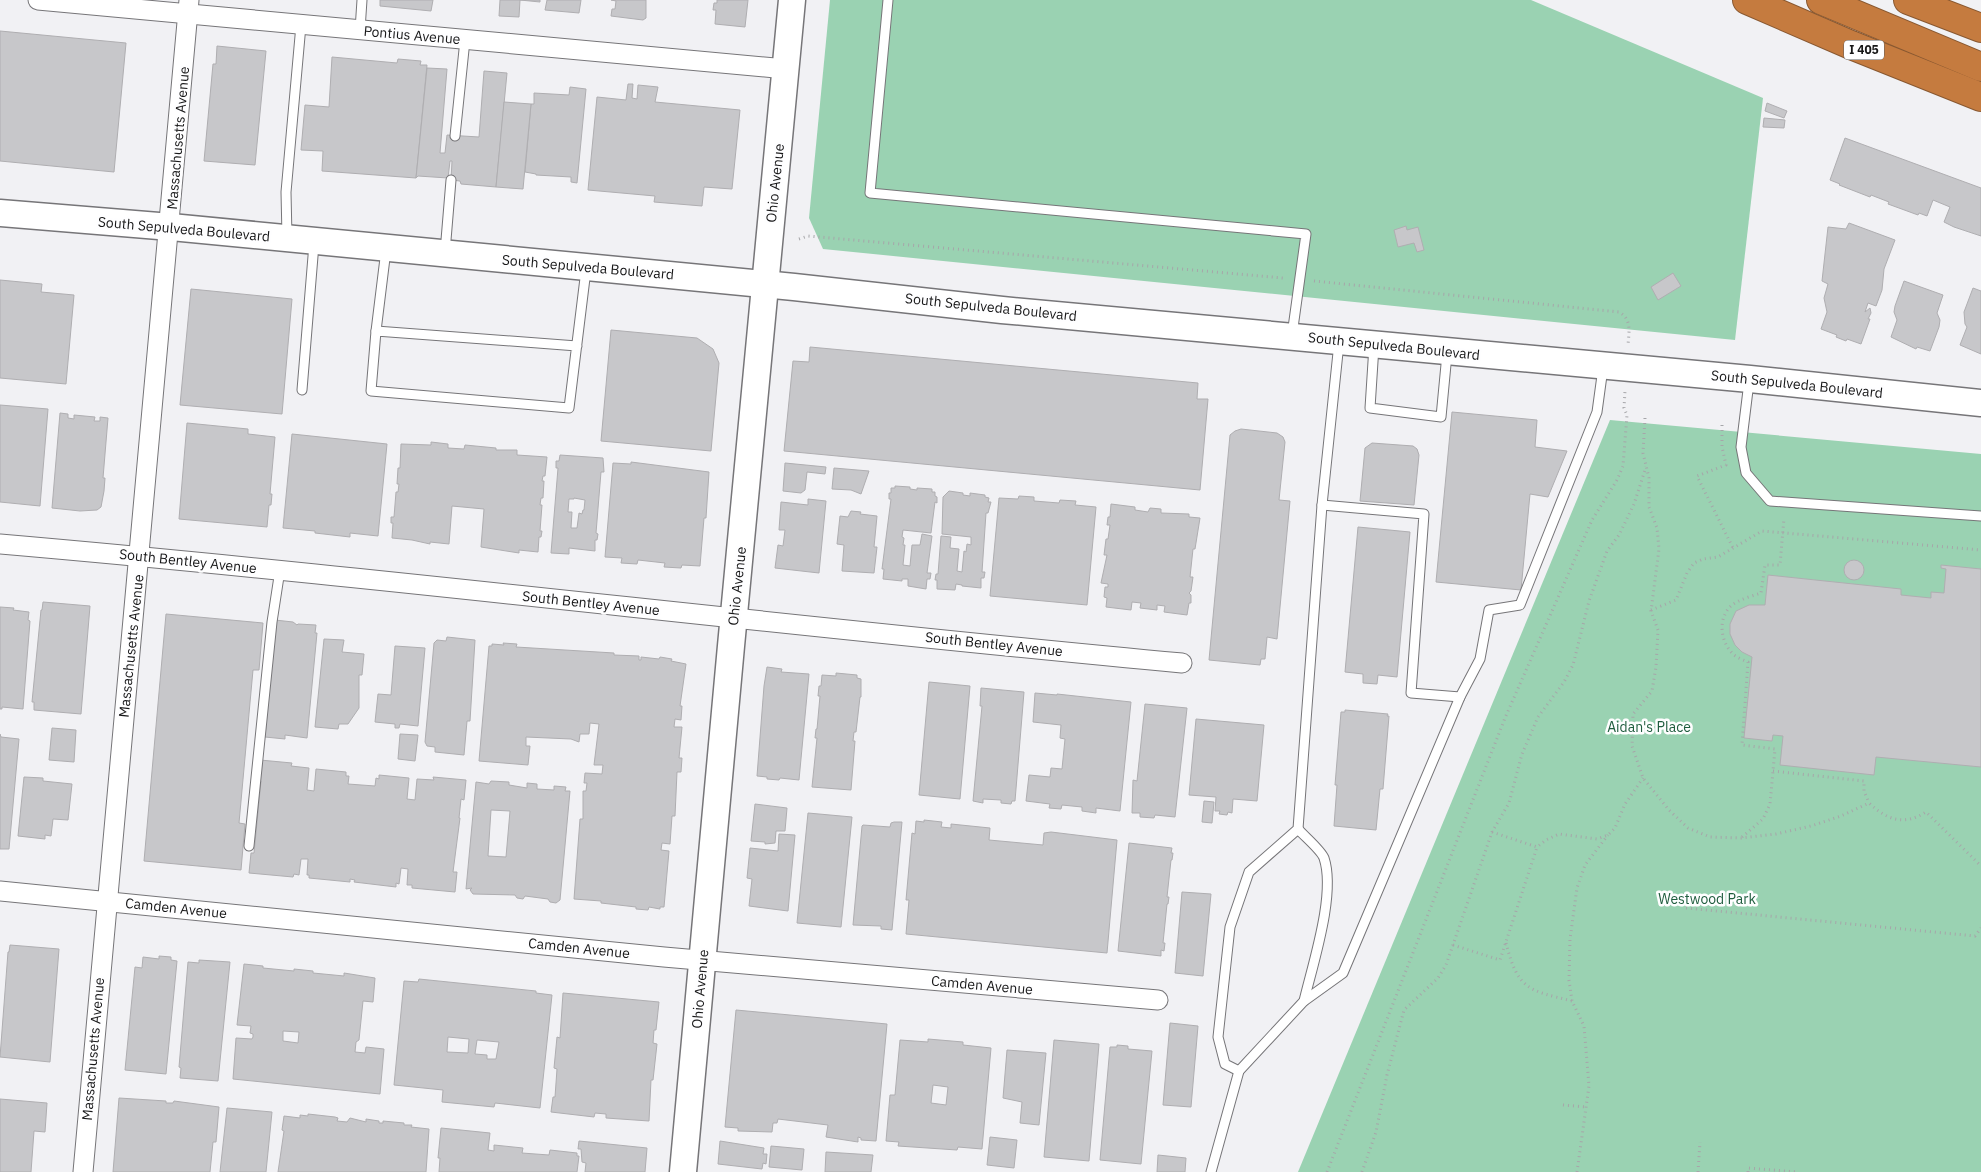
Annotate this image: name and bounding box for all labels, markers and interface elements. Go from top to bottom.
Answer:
street label: Pontius Avenue [363,22,462,48]
road number: I 405 [1844,40,1884,60]
street label: Massachusetts Avenue [163,65,193,210]
street label: Ohio Avenue [762,142,788,223]
street label: South Sepulveda Boulevard [97,213,271,245]
street label: South Sepulveda Boulevard [501,251,675,283]
street label: South Sepulveda Boulevard [904,289,1078,325]
street label: South Sepulveda Boulevard [1307,328,1481,364]
street label: South Sepulveda Boulevard [1710,366,1884,402]
street label: South Bentley Avenue [118,545,258,577]
street label: Ohio Avenue [724,545,750,626]
street label: Massachusetts Avenue [115,573,148,718]
street label: South Bentley Avenue [521,587,661,619]
street label: South Bentley Avenue [924,628,1064,660]
park label: Aidan's Place [1607,718,1691,736]
park label: Westwood Park [1658,890,1756,908]
street label: Camden Avenue [124,894,228,922]
street label: Camden Avenue [527,934,631,962]
street label: Ohio Avenue [688,948,712,1029]
street label: Camden Avenue [930,972,1034,998]
street label: Massachusetts Avenue [78,976,108,1121]

